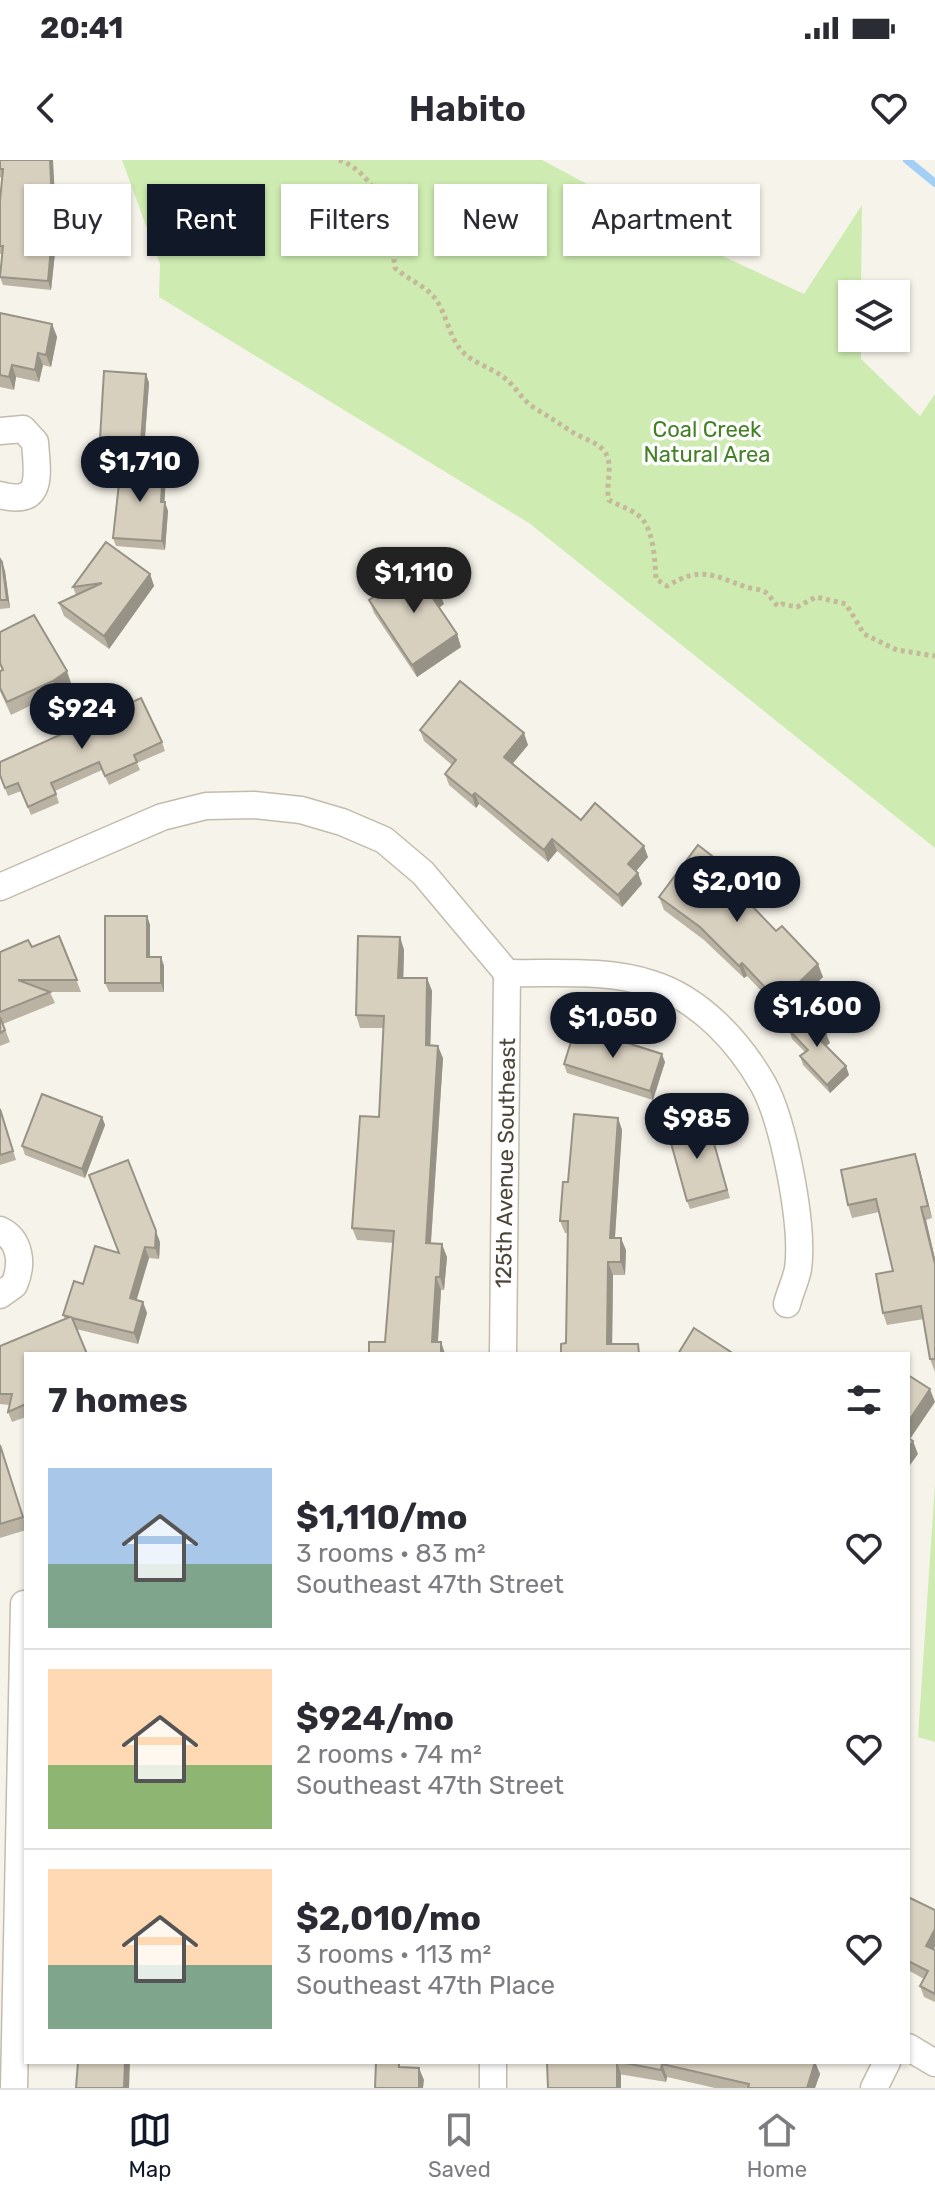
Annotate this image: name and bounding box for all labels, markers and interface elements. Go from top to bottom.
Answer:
text: 20:41 [40,10,123,46]
icon: back [24,86,68,130]
icon: heart [867,86,911,130]
text: Habito [409,87,526,130]
chip: Buy [24,184,131,256]
chip: Rent [147,184,265,256]
chip: Filters [281,184,418,256]
chip: New [434,184,547,256]
chip: Apartment [563,184,760,256]
map controls [838,280,910,352]
button: layers [838,280,910,352]
park label: Coal Creek Natural Area [643,416,771,468]
pin: $1,710 [75,436,205,504]
text: $1,710 [99,446,181,477]
pin: $1,110 [349,547,479,615]
text: $1,110 [374,557,454,588]
pin: $924 [35,683,129,751]
text: $924 [48,693,116,724]
pin: $2,010 [672,856,802,924]
text: $2,010 [692,866,782,897]
pin: $1,600 [752,981,882,1049]
text: $1,600 [772,991,862,1022]
pin: $1,050 [548,992,678,1060]
text: $1,050 [568,1002,658,1033]
street label: 125th Avenue Southeast [490,1037,521,1288]
pin: $985 [650,1093,744,1161]
text: $985 [663,1103,731,1134]
icon: filters [842,1378,886,1422]
text: 7 homes [48,1380,188,1421]
text: $1,110/mo [296,1497,468,1538]
icon: home [112,1500,208,1596]
icon: heart [842,1526,886,1570]
text: 3 rooms · 83 m² [296,1538,486,1569]
text: Southeast 47th Street [296,1569,564,1600]
text: $924/mo [296,1698,454,1739]
icon: home [112,1701,208,1797]
icon: heart [842,1727,886,1771]
text: 2 rooms · 74 m² [296,1739,482,1770]
text: Southeast 47th Street [296,1770,564,1801]
text: $2,010/mo [296,1898,481,1939]
icon: home [112,1901,208,1997]
icon: heart [842,1927,886,1971]
text: 3 rooms · 113 m² [296,1939,491,1970]
text: Southeast 47th Place [296,1970,555,2001]
tab: Map [128,2108,172,2183]
tab: Saved [428,2108,491,2183]
tab: Home [747,2108,807,2183]

